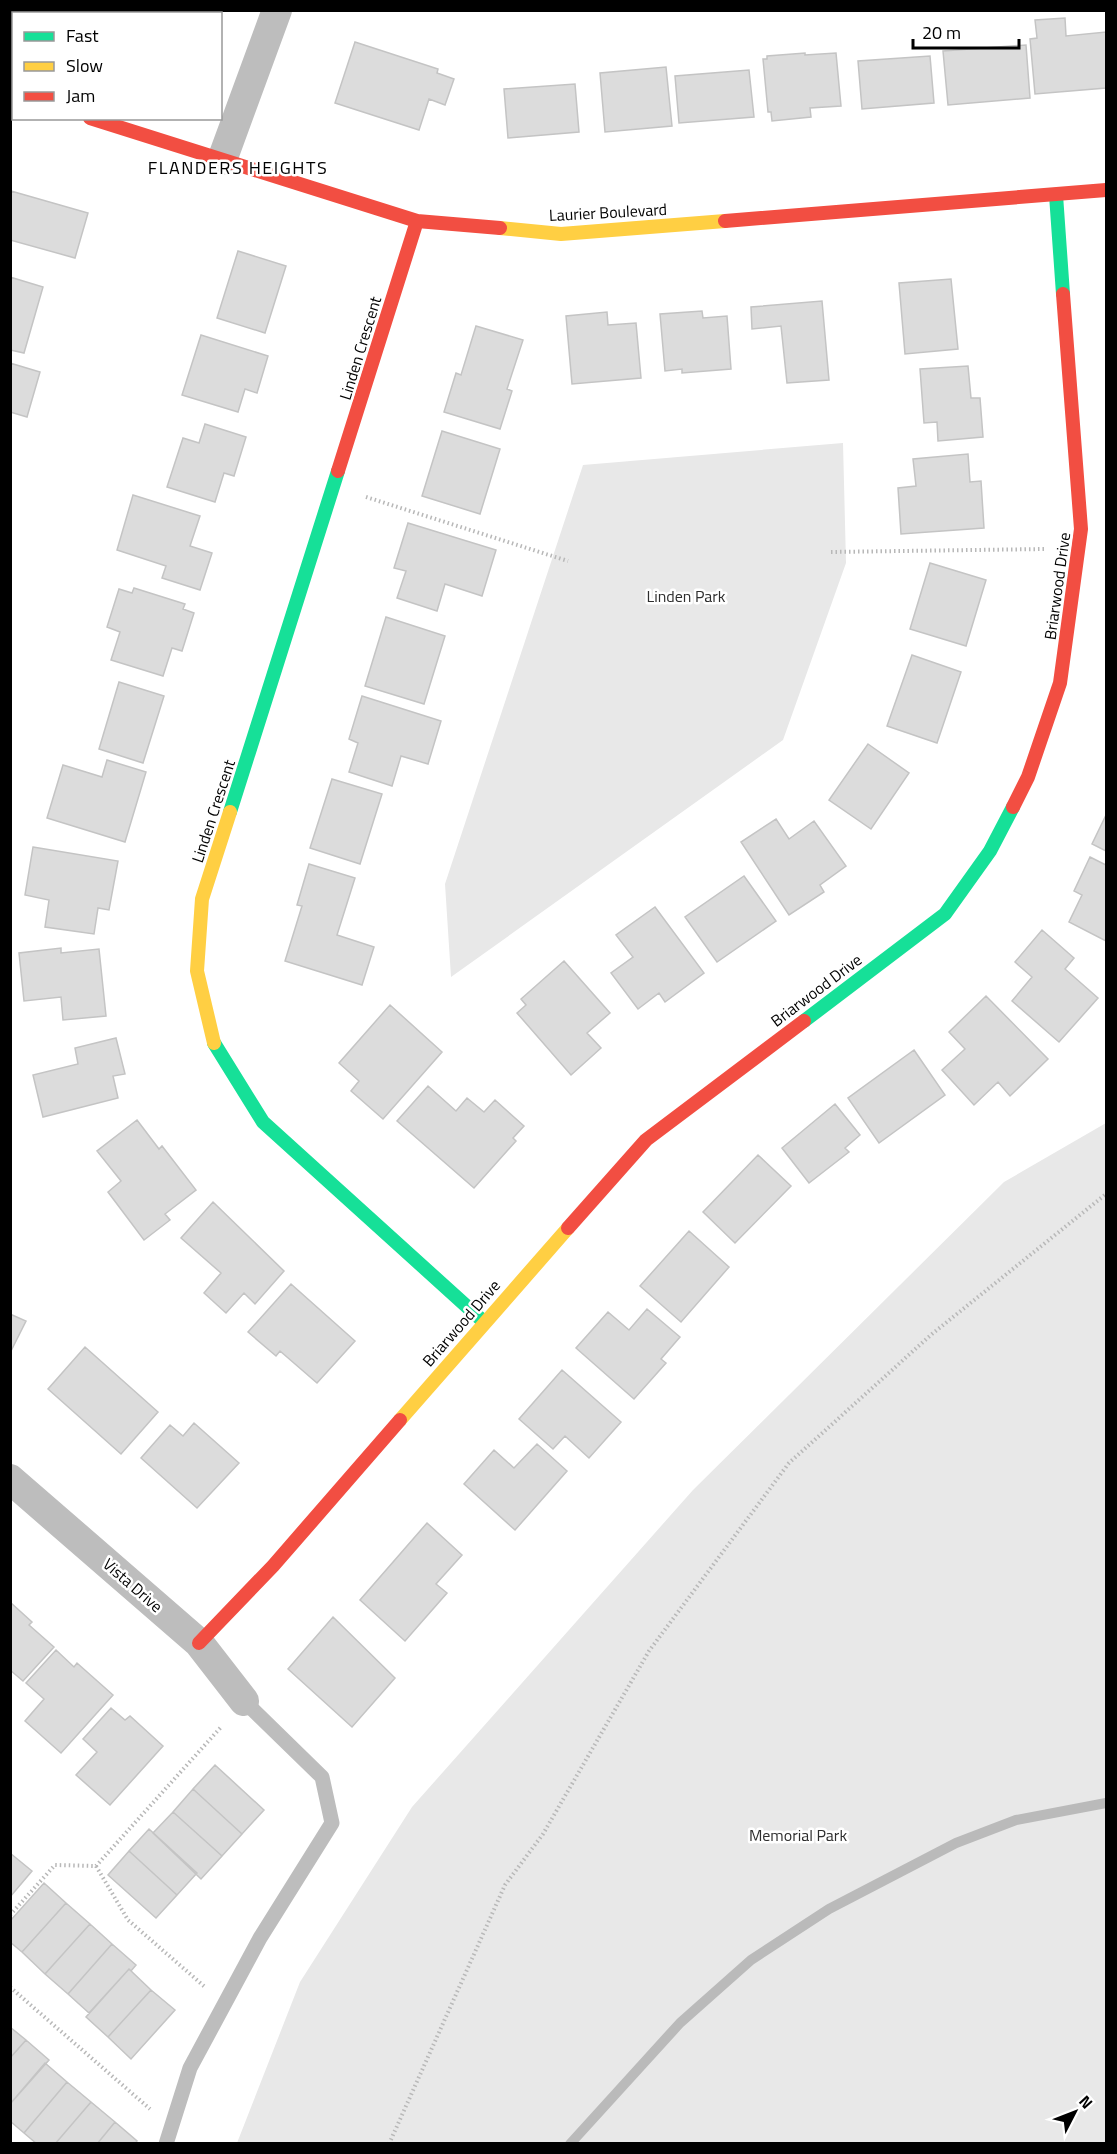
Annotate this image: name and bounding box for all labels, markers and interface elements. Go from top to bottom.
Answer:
legend [12,12,222,120]
scale bar [913,12,1020,50]
text: 20 m [922,19,961,46]
text: Fast [66,22,99,49]
text: Slow [66,52,103,79]
text: Jam [66,82,95,109]
district label: FLANDERS HEIGHTS [148,154,328,181]
street label: Laurier Boulevard [548,197,668,227]
street label: Linden Crescent [333,293,387,403]
street label: Briarwood Drive [1038,531,1076,641]
park label: Linden Park [646,584,726,608]
street label: Linden Crescent [185,756,241,866]
street label: Briarwood Drive [765,948,867,1032]
street label: Briarwood Drive [416,1274,506,1372]
street label: Vista Drive [98,1552,168,1618]
park label: Memorial Park [749,1823,847,1847]
north arrow [1045,2082,1105,2142]
text: N [1074,2090,1099,2114]

